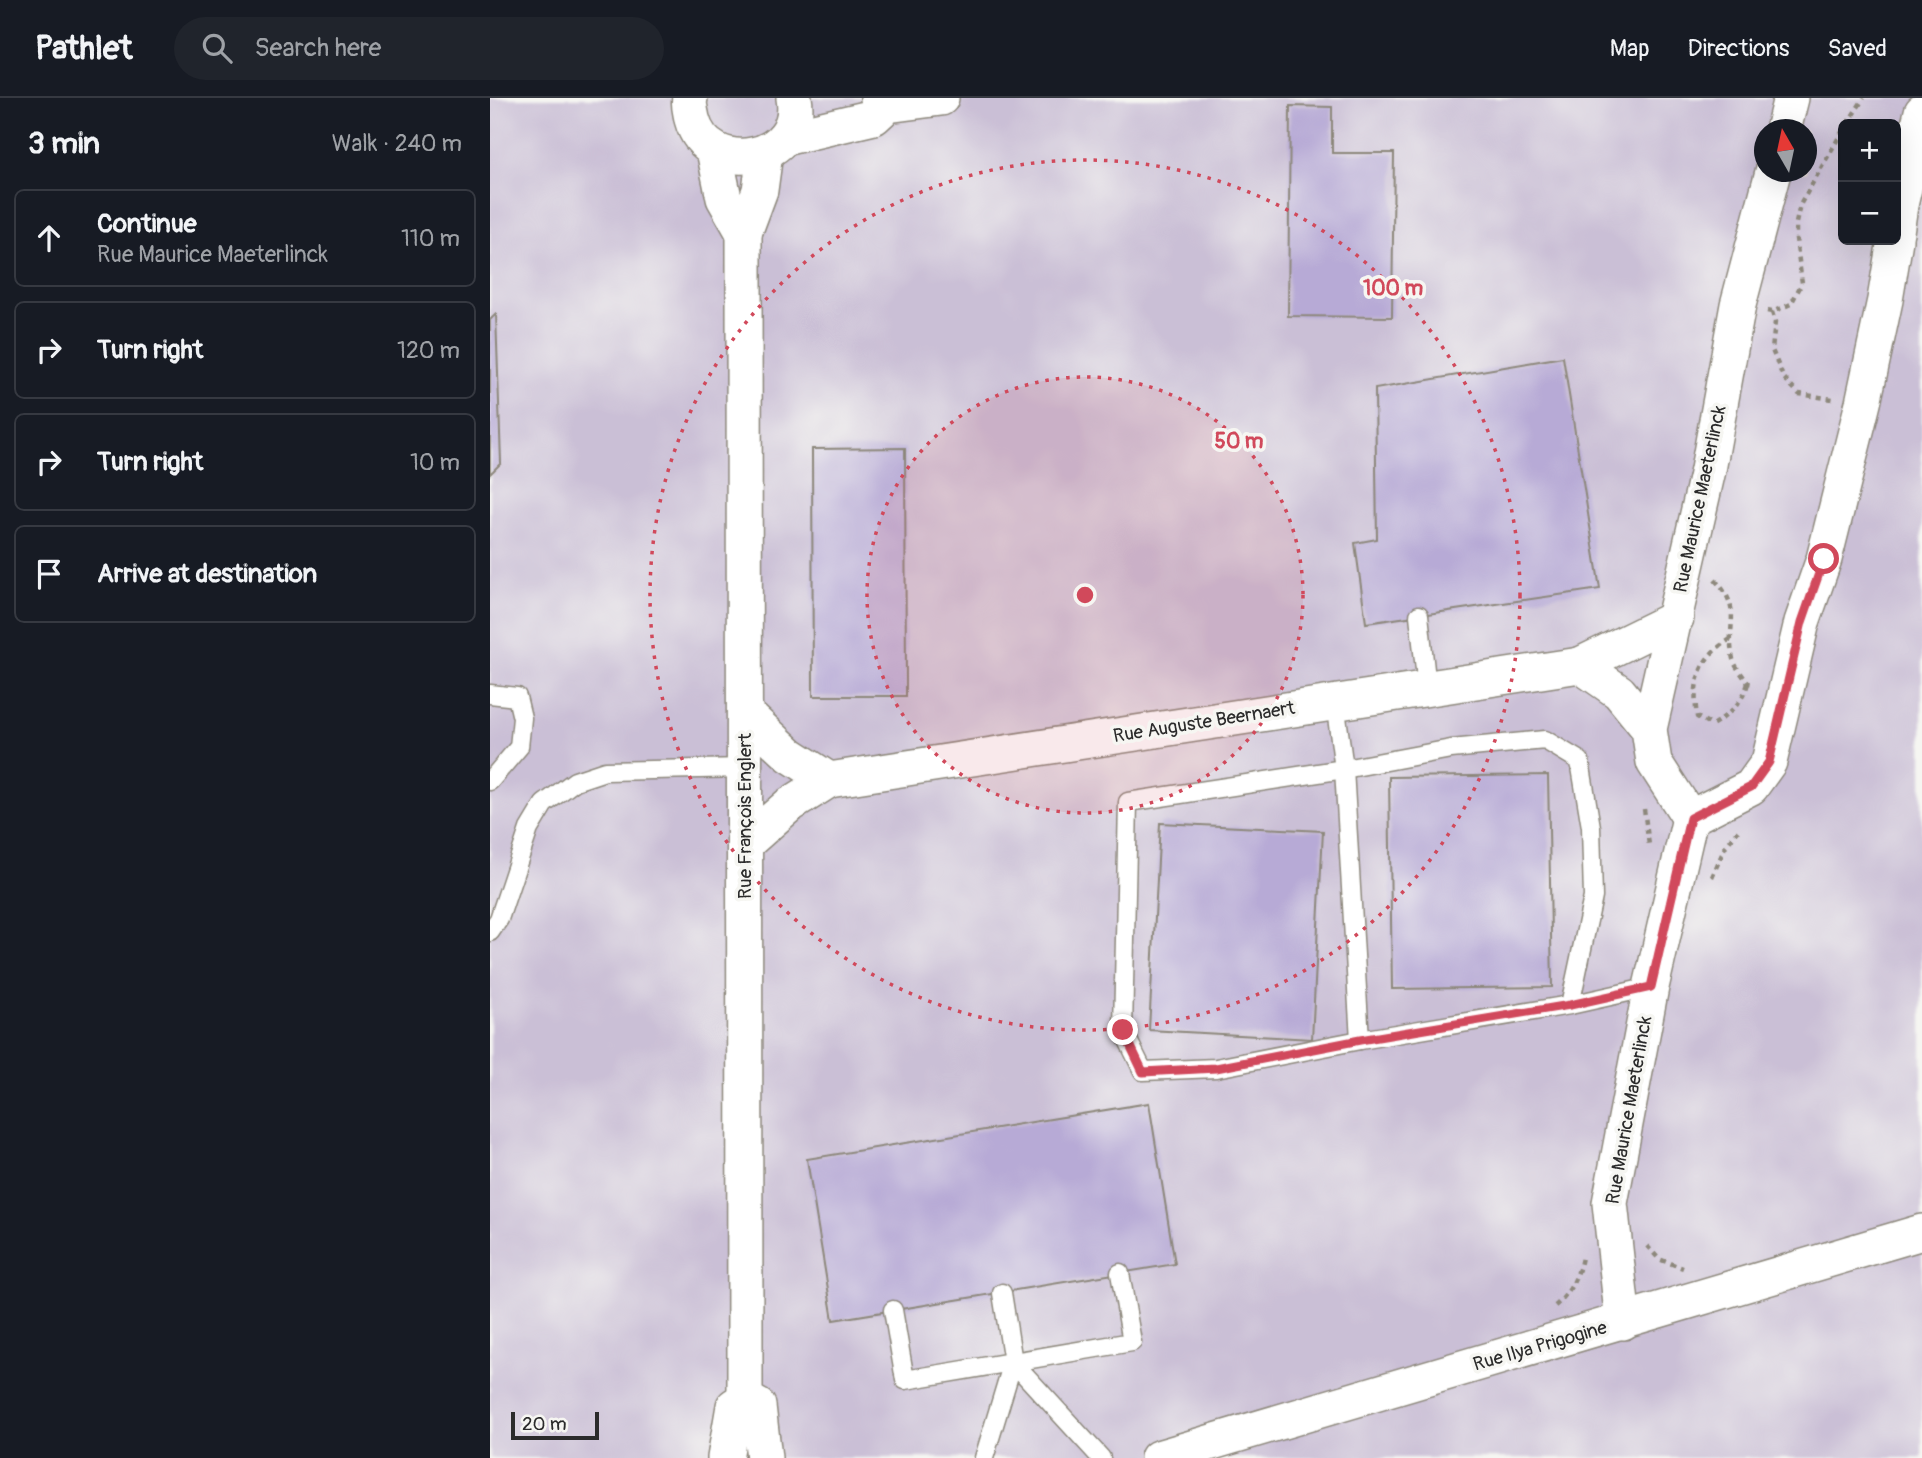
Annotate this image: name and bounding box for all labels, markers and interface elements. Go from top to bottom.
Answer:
search box [174,17,664,80]
text: Pathlet [35,28,132,69]
icon: search [198,29,236,67]
text: Search here [254,32,381,64]
text: Map [1610,34,1650,63]
text: Directions [1688,34,1789,63]
text: Saved [1827,34,1887,63]
north arrow [1754,119,1817,182]
map controls [1838,119,1901,245]
button: + [1838,119,1901,182]
text: 3 min [28,125,100,162]
text: Walk · 240 m [332,129,462,158]
button: − [1838,182,1901,245]
text: Continue [97,208,197,240]
icon: ahead [30,219,68,257]
text: 110 m [401,224,460,253]
text: Rue Maurice Maeterlinck [97,240,328,269]
text: 100 m [1363,275,1423,302]
icon: right [30,331,68,369]
text: Turn right [97,334,203,366]
text: 120 m [397,336,460,365]
street label: Rue Maurice Maeterlinck [1668,403,1732,595]
text: 50 m [1215,428,1264,455]
icon: right [30,443,68,481]
text: Turn right [97,446,203,478]
text: 10 m [410,448,460,477]
route start [1808,543,1839,574]
icon: arrive [30,555,68,593]
text: Arrive at destination [97,558,317,590]
centre of rings [1073,583,1097,607]
street label: Rue Auguste Beernaert [1111,696,1297,748]
street label: Rue François Englert [733,733,757,899]
route end [1107,1014,1138,1045]
street label: Rue Maurice Maeterlinck [1601,1014,1657,1206]
street label: Rue Ilya Prigogine [1470,1315,1610,1377]
scale bar [511,1409,598,1441]
text: 20 m [522,1412,567,1436]

